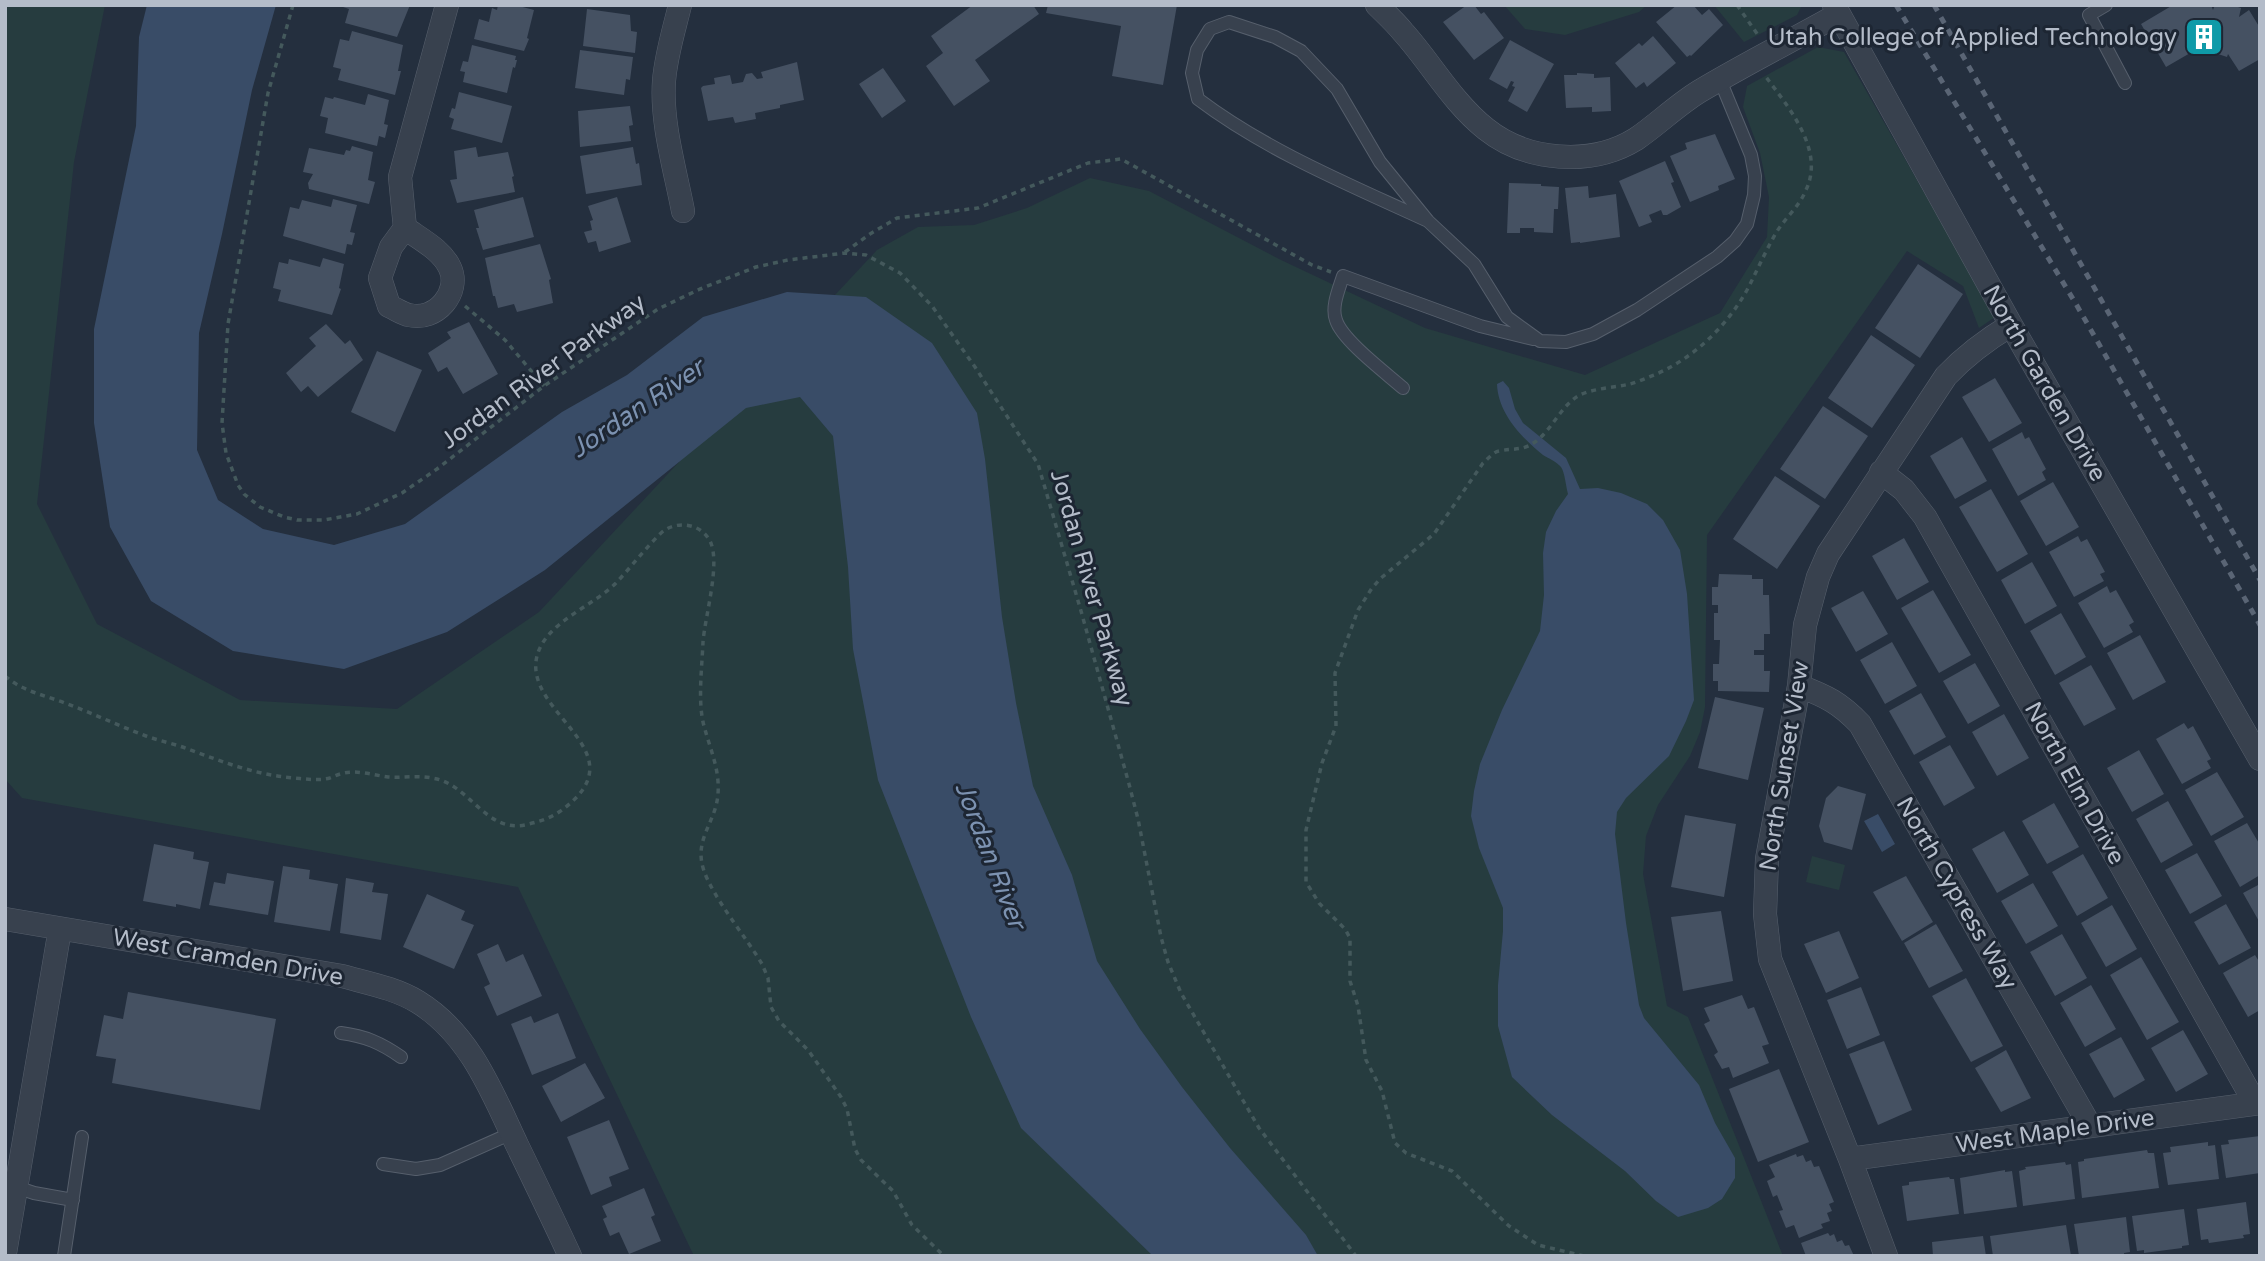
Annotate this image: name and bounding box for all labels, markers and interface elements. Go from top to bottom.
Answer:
building icon: Utah College of Applied Technology [2183,16,2225,58]
place label: Utah College of Applied Technology [1767,23,2177,52]
street label: North Garden Drive [1977,280,2113,487]
street label: Jordan River Parkway [435,287,651,455]
water label: Jordan River [564,352,710,464]
street label: Jordan River Parkway [1044,466,1139,710]
street label: North Sunset View [1754,659,1815,873]
street label: North Elm Drive [2018,697,2131,870]
water label: Jordan River [948,778,1034,936]
street label: North Cypress Way [1890,792,2024,995]
street label: West Cramden Drive [110,923,345,992]
street label: West Maple Drive [1954,1103,2156,1160]

